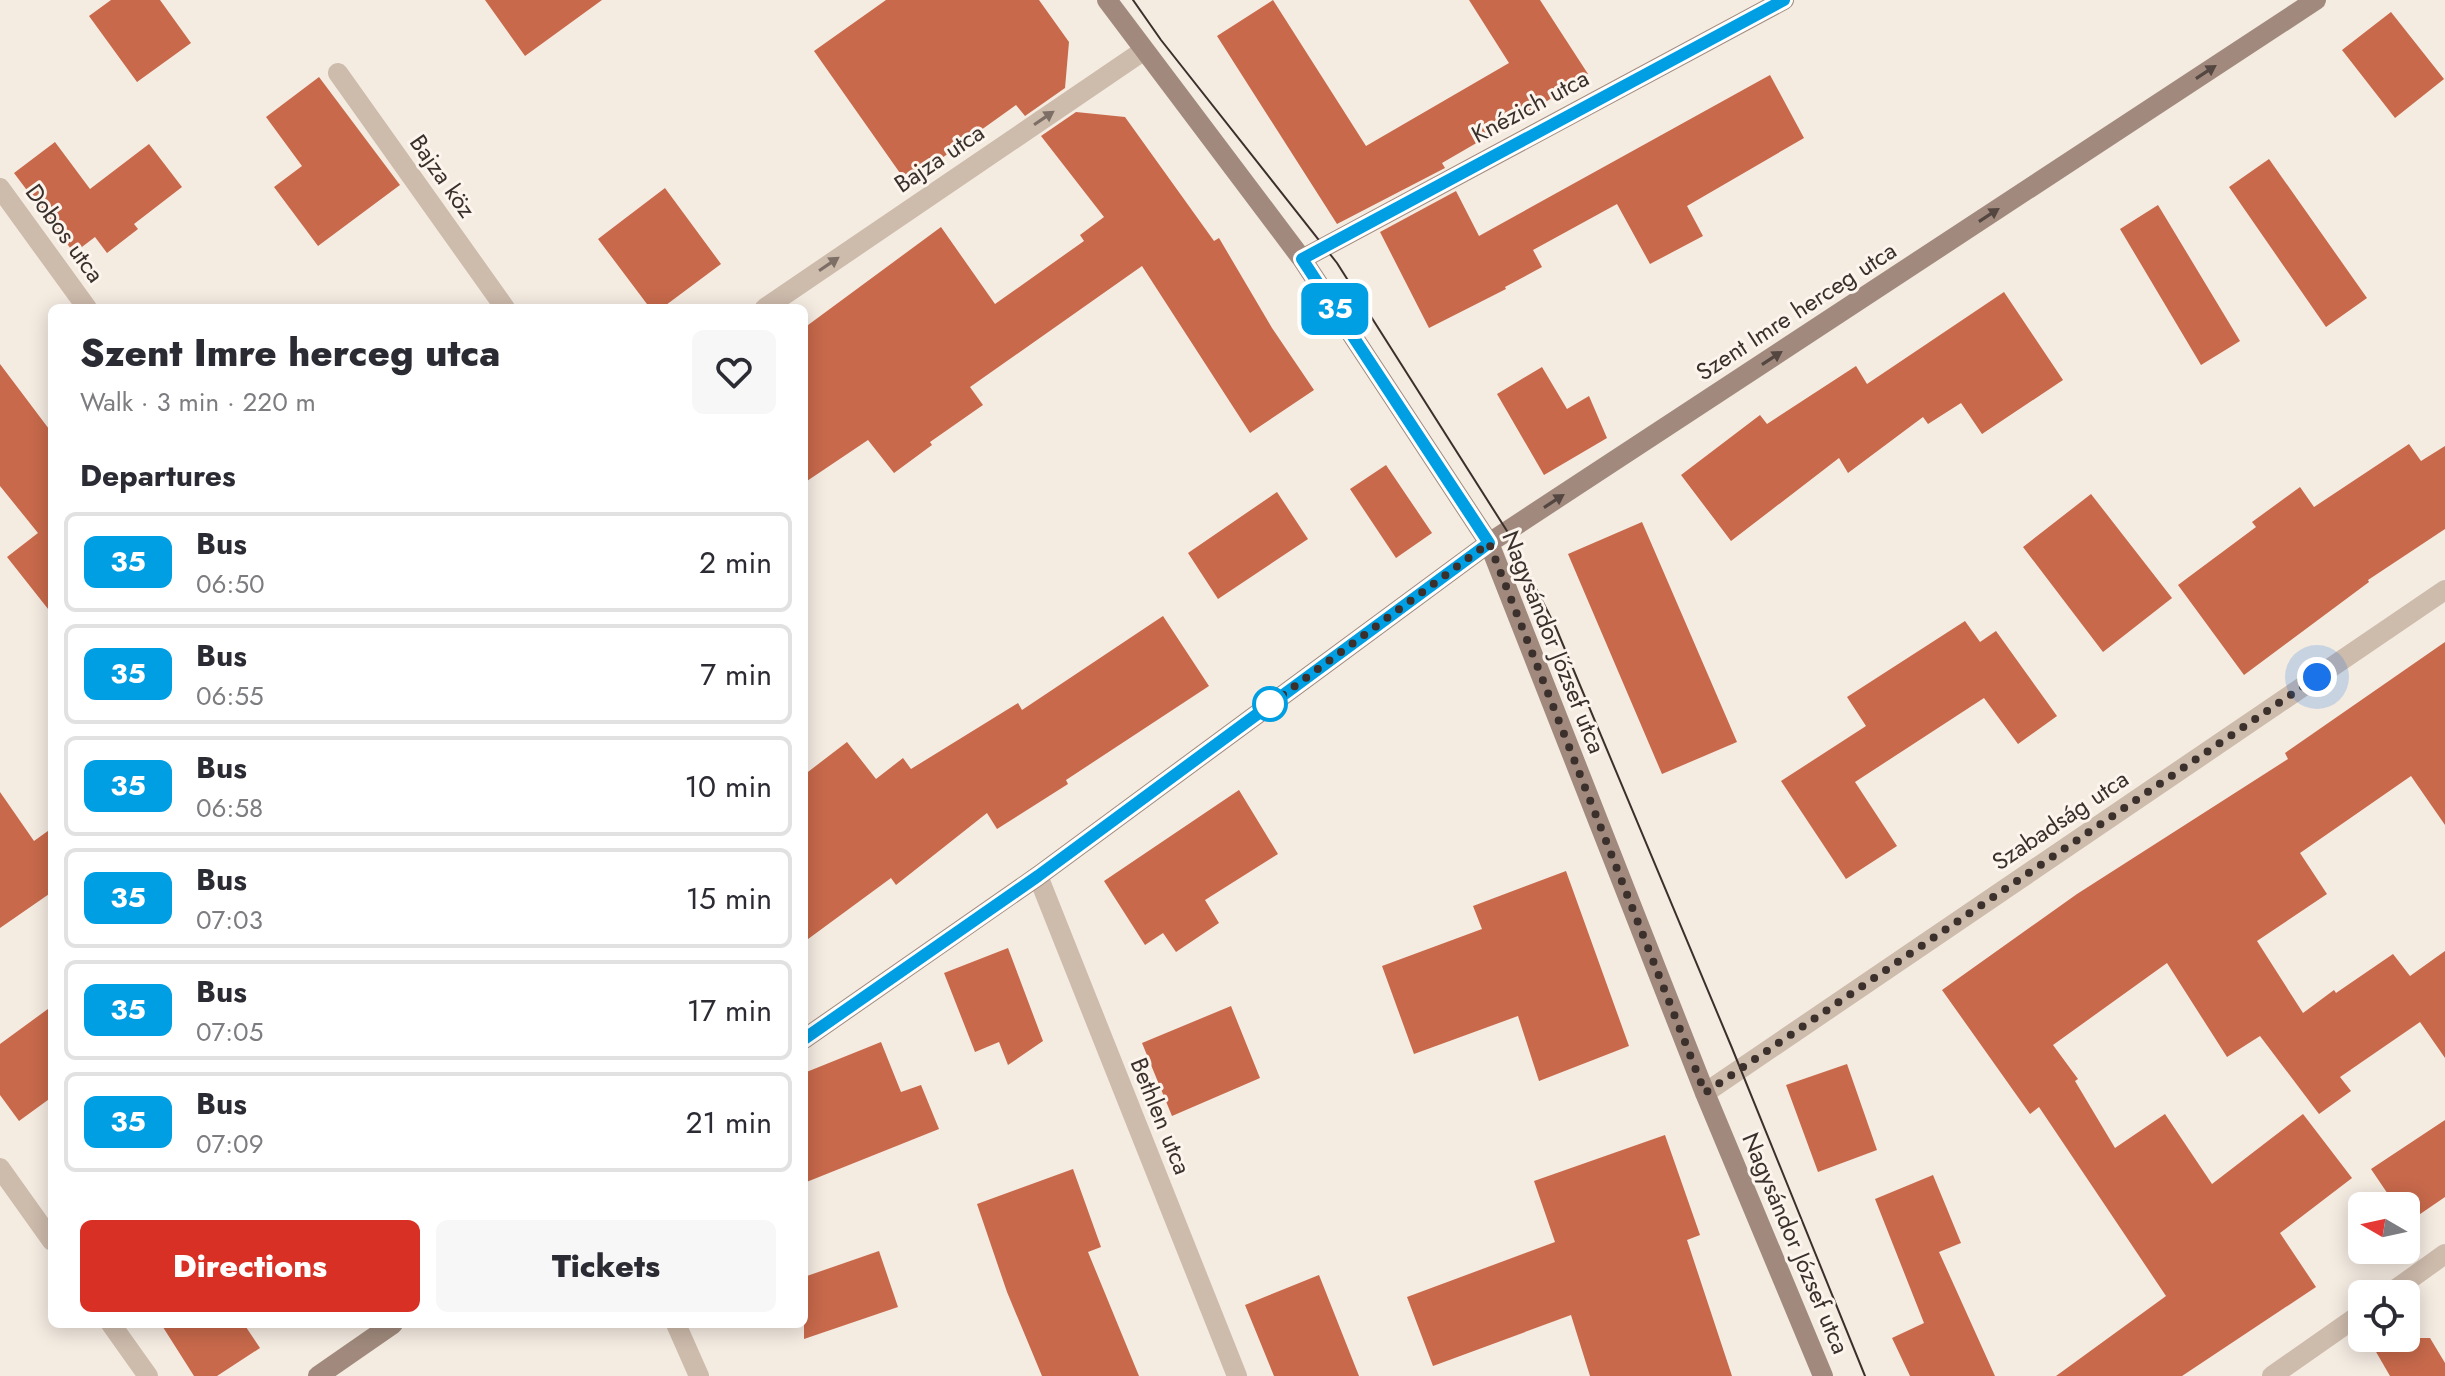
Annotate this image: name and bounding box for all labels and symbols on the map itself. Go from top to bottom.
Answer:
street label: Knézich utca [1465,60,1595,152]
one-way arrow [2196,65,2217,80]
one-way arrow [1034,111,1055,126]
street label: Bajza utca [887,115,991,201]
street label: Bajza köz [402,127,484,225]
street label: Dobos utca [17,176,113,290]
one-way arrow [1978,208,2000,223]
street label: Szent Imre herceg utca [1689,233,1903,389]
one-way arrow [819,257,840,272]
line badge: 35 [1299,283,1371,335]
one-way arrow [1761,351,1782,366]
one-way arrow [1544,493,1565,508]
street label: Nagysándor József utca [1493,525,1615,759]
your location [2297,657,2337,697]
unlabelled marker [1253,687,1287,721]
street label: Szabadság utca [1985,761,2135,879]
street label: Bethlen utca [1122,1052,1200,1180]
street label: Nagysándor József utca [1733,1127,1859,1359]
north arrow [2348,1192,2420,1264]

